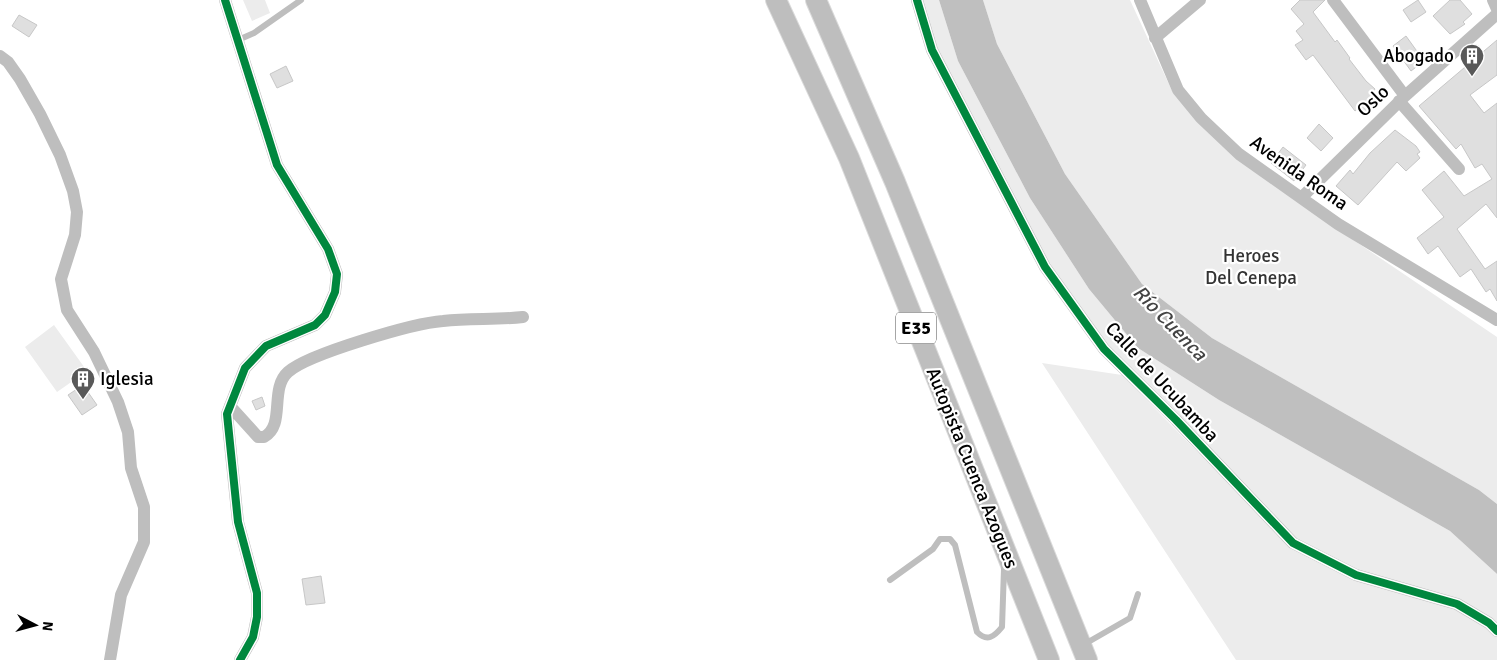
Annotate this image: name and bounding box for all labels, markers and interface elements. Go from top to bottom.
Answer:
building icon: Abogado [1459,43,1485,77]
place label: Abogado [1383,44,1454,68]
street label: Oslo [1352,80,1394,122]
street label: Avenida Roma [1245,130,1353,216]
park label: Heroes Del Cenepa [1205,244,1297,290]
water label: Río Cuenca [1128,280,1213,367]
road number: E35 [896,312,936,343]
street label: Calle de Ucubamba [1100,317,1224,447]
street label: Autopista Cuenca Azogues [921,364,1023,572]
building icon: Iglesia [70,366,96,400]
place label: Iglesia [100,367,154,391]
north arrow [10,600,60,650]
text: N [38,621,56,632]

